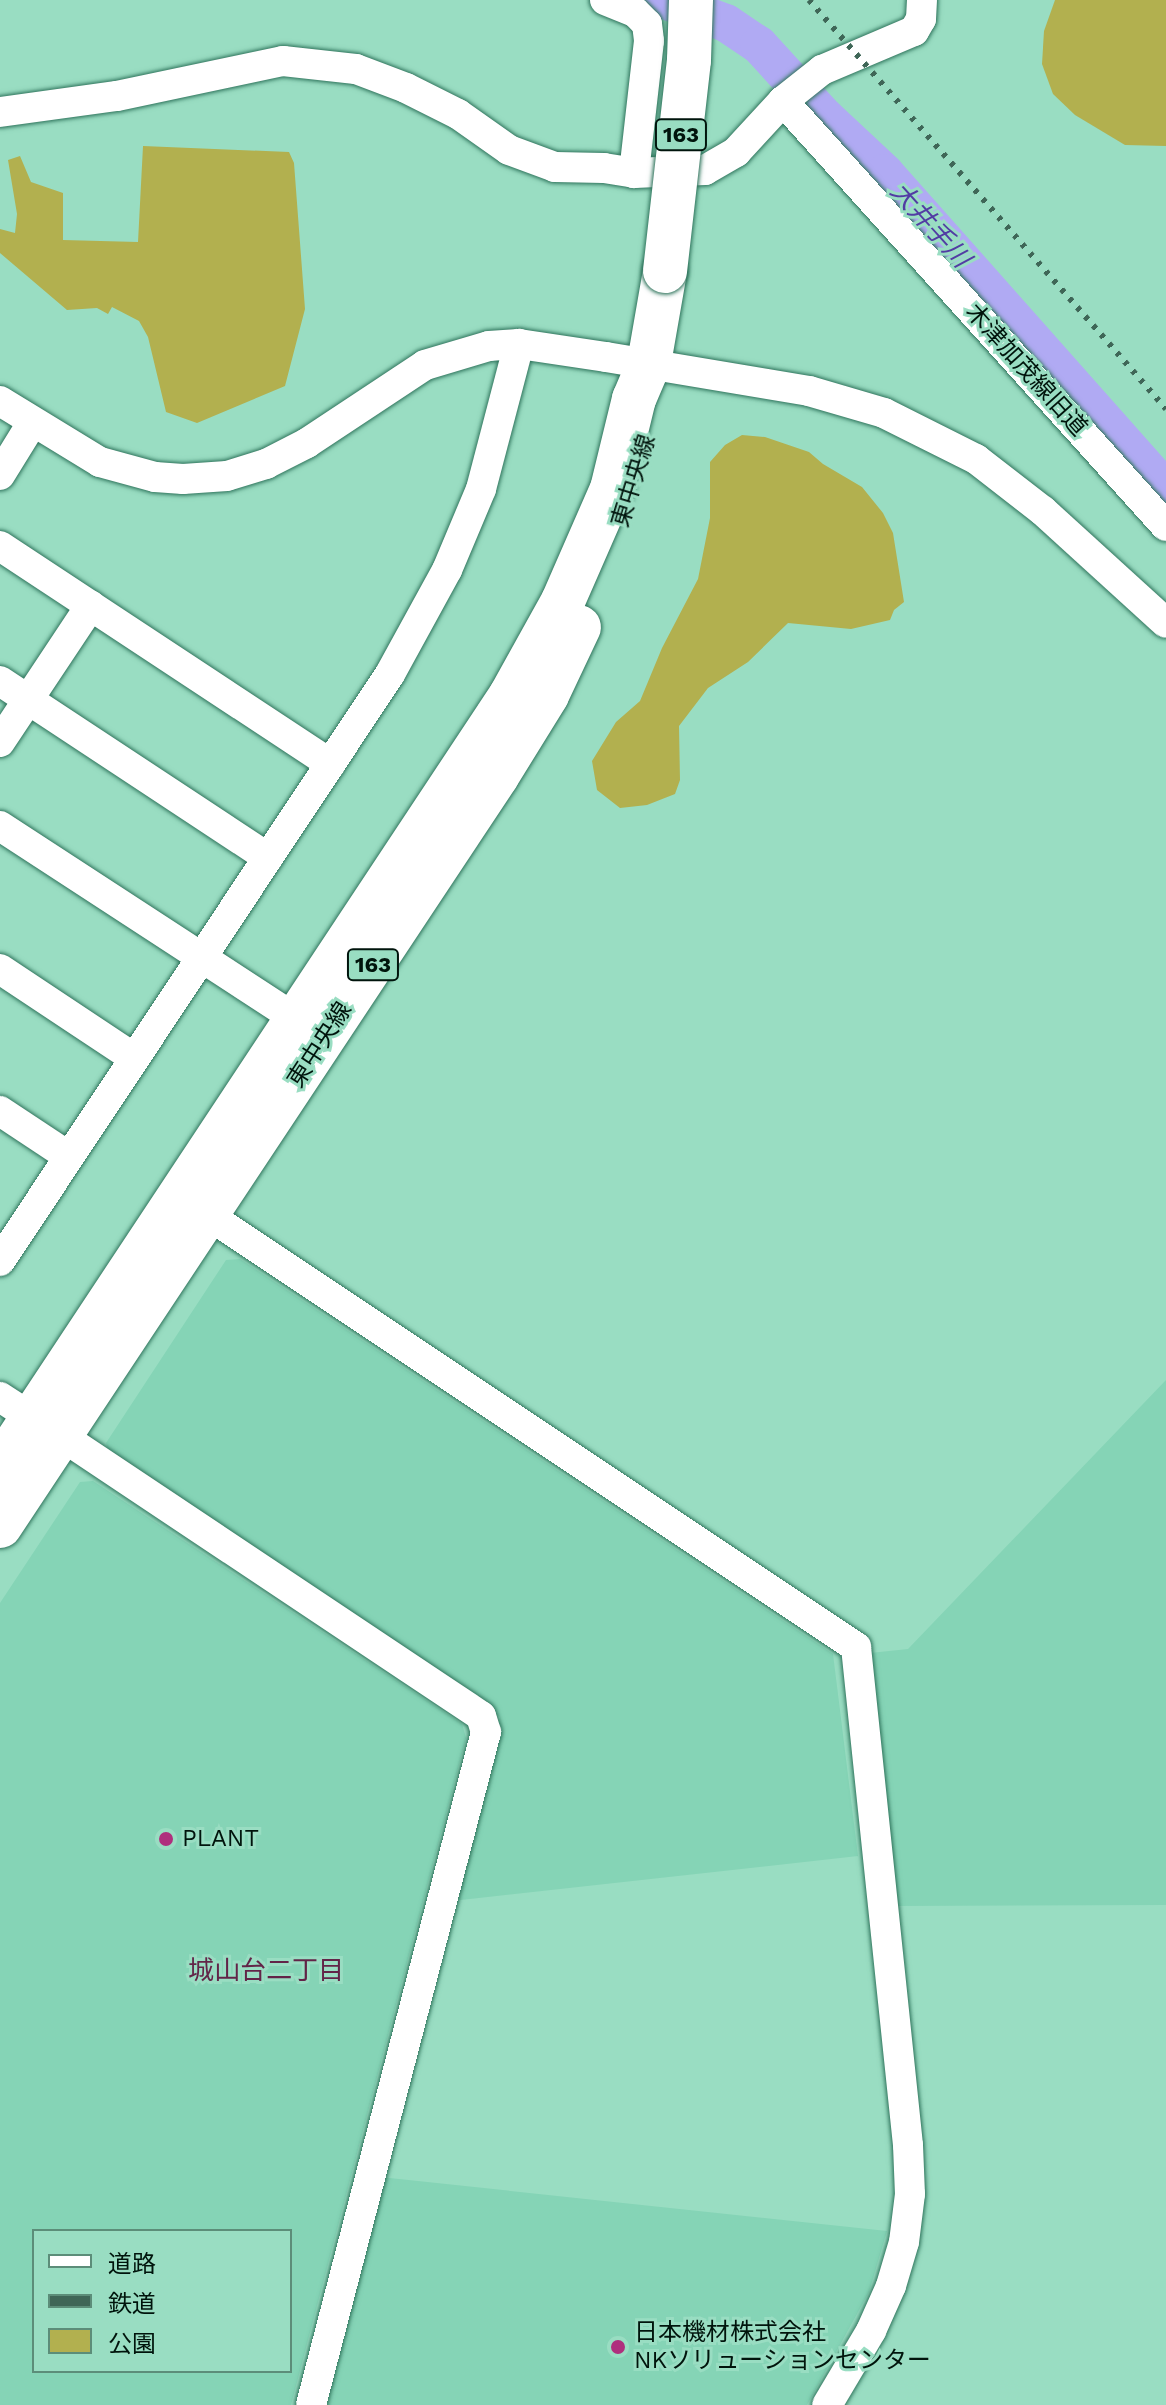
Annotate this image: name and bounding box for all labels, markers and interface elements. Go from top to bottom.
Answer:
road number: 163 [653,117,709,153]
water label: 大井手川 [884,176,976,274]
street label: 木津加茂線旧道 [959,298,1093,442]
street label: 東中央線 [606,431,662,531]
road number: 163 [345,947,401,983]
street label: 東中央線 [282,997,358,1093]
place label: PLANT [182,1825,259,1853]
marker: PLANT [157,1830,175,1848]
district label: 城山台二丁目 [188,1955,344,1987]
legend [32,2229,292,2373]
text: 道路 [108,2250,156,2278]
text: 鉄道 [108,2290,156,2318]
place label: 日本機材株式会社 NKソリューションセンター [634,2319,931,2375]
text: 公園 [108,2330,156,2358]
marker: 日本機材株式会社 NKソリューションセンター [609,2338,627,2356]

